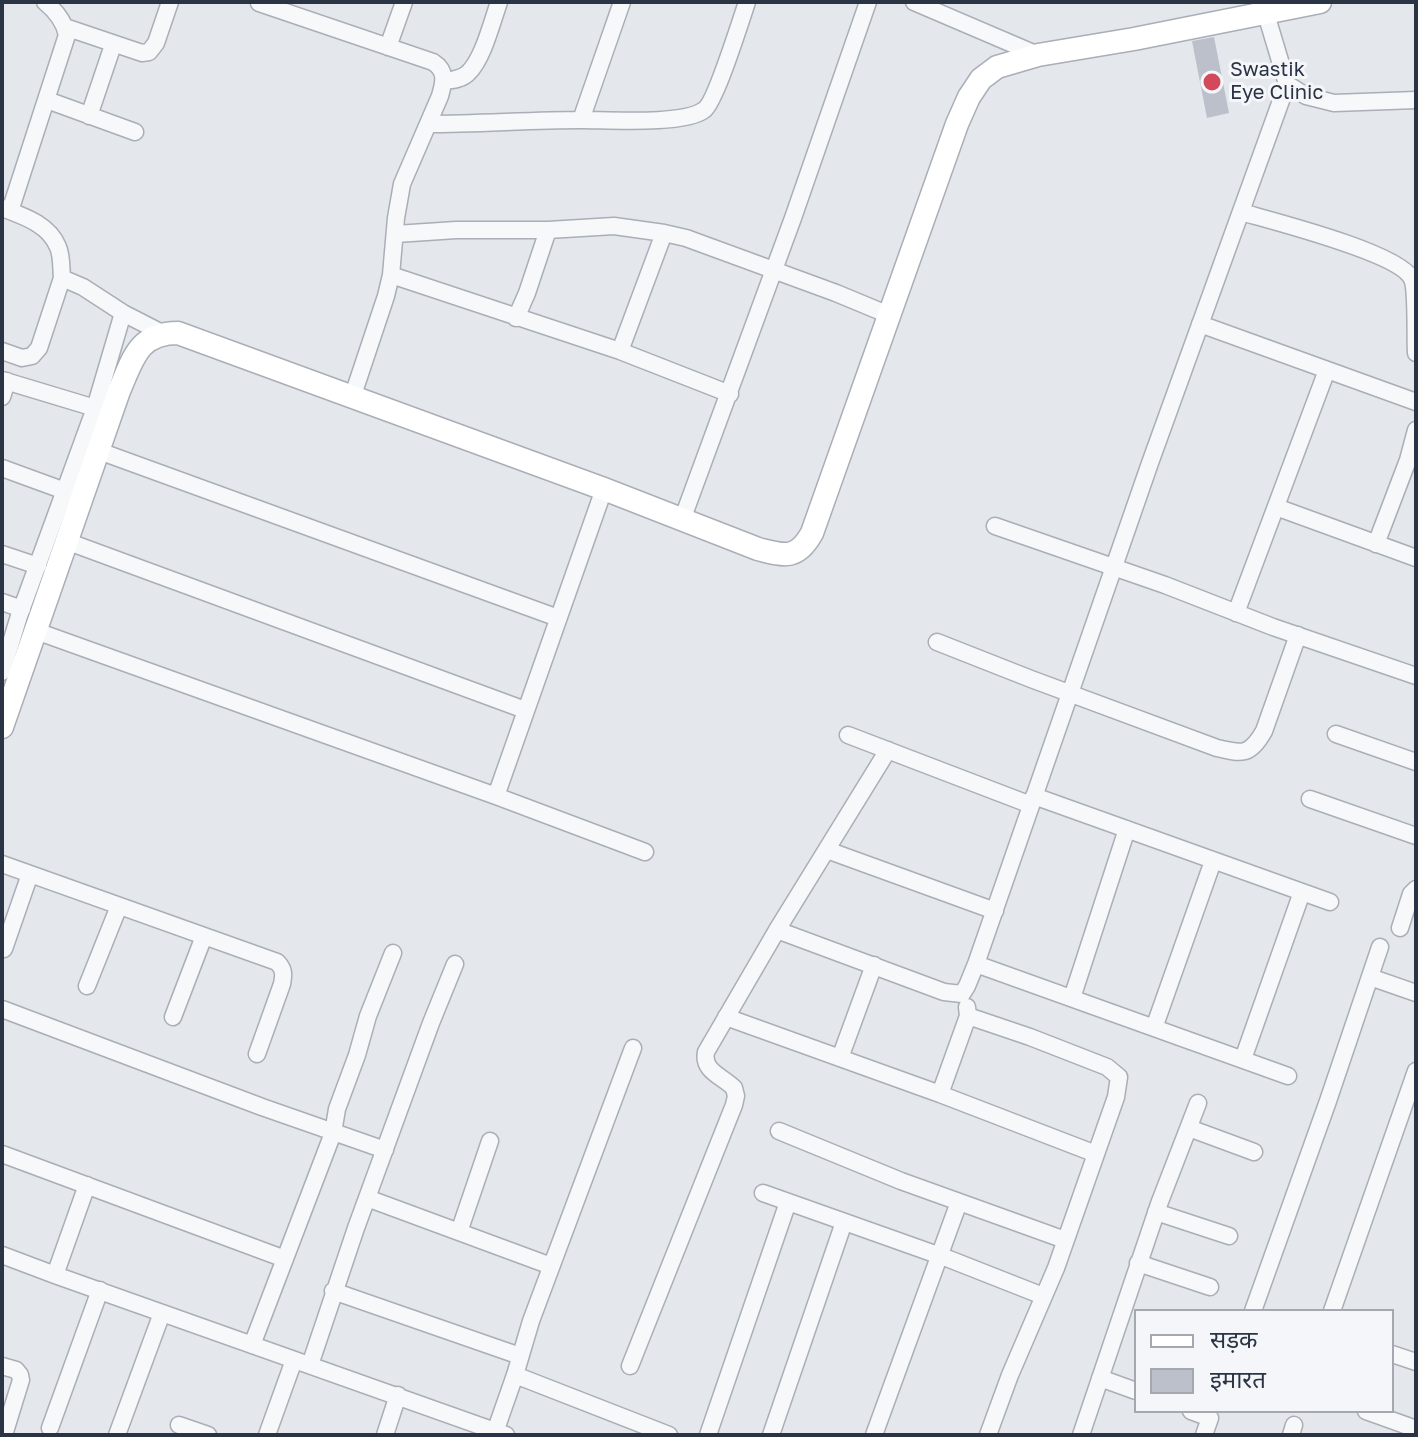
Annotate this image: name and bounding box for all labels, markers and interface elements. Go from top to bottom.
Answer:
place label: Swastik Eye Clinic [1230,58,1323,105]
marker: Swastik Eye Clinic [1201,71,1223,93]
legend [1134,1309,1394,1413]
text: सड़क [1210,1324,1258,1353]
text: इमारत [1210,1364,1266,1393]

